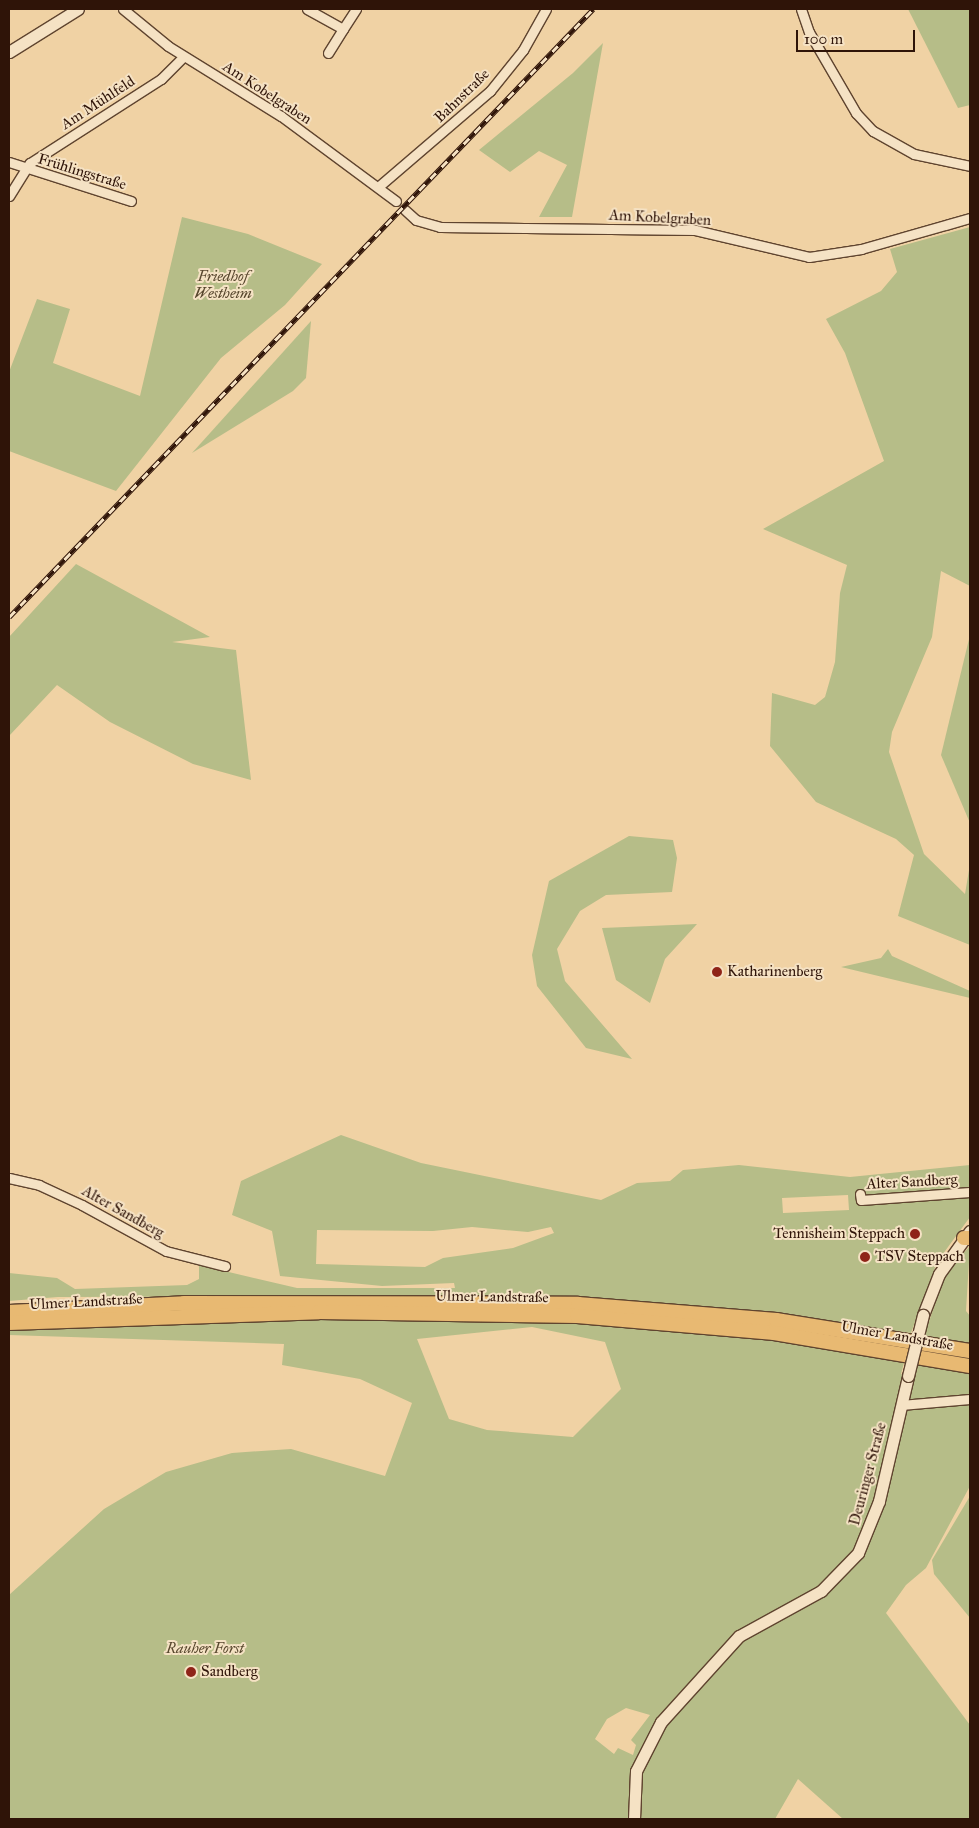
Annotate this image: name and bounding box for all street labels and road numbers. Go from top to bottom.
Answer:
street label: Am Kobelgraben [219,58,315,128]
street label: Bahnstraße [431,65,493,127]
street label: Am Mühlfeld [58,72,138,134]
street label: Frühlingstraße [36,150,128,194]
street label: Am Kobelgraben [608,206,712,230]
street label: Alter Sandberg [866,1171,958,1193]
street label: Alter Sandberg [79,1182,167,1242]
street label: Ulmer Landstraße [435,1287,549,1307]
street label: Ulmer Landstraße [29,1290,143,1314]
street label: Ulmer Landstraße [840,1317,954,1355]
street label: Deuringer Straße [846,1420,890,1528]

